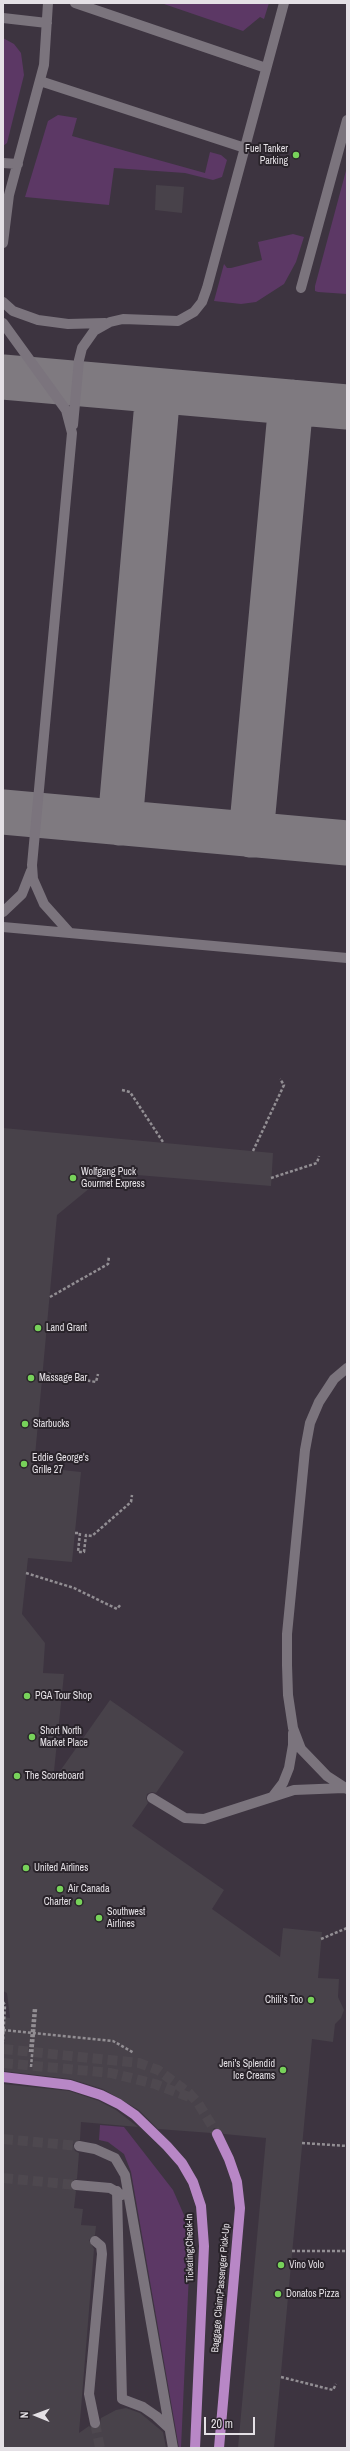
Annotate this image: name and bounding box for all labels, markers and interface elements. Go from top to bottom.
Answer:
place label: Fuel Tanker Parking [245,143,288,166]
marker: Fuel Tanker Parking [291,150,301,160]
place label: Wolfgang Puck Gourmet Express [81,1166,145,1190]
marker: Wolfgang Puck Gourmet Express [68,1173,78,1183]
place label: Land Grant [46,1322,87,1334]
marker: Land Grant [33,1323,43,1333]
place label: Massage Bar [39,1372,87,1384]
marker: Massage Bar [26,1373,36,1383]
place label: Starbucks [33,1418,69,1430]
marker: Starbucks [20,1419,30,1429]
place label: Eddie George's Grille 27 [32,1452,89,1476]
marker: Eddie George's Grille 27 [19,1459,29,1469]
place label: PGA Tour Shop [35,1690,92,1702]
marker: PGA Tour Shop [22,1691,32,1701]
place label: Short North Market Place [40,1725,88,1748]
marker: Short North Market Place [27,1732,37,1742]
place label: The Scoreboard [25,1770,84,1782]
marker: The Scoreboard [12,1771,22,1781]
place label: United Airlines [34,1862,88,1874]
marker: United Airlines [21,1863,31,1873]
place label: Air Canada [68,1883,109,1895]
marker: Air Canada [55,1884,65,1894]
place label: Charter [44,1896,71,1908]
marker: Charter [74,1897,84,1907]
place label: Southwest Airlines [107,1906,145,1930]
marker: Southwest Airlines [94,1913,104,1923]
place label: Chili's Too [265,1994,303,2006]
marker: Chili's Too [306,1995,316,2005]
place label: Jeni's Splendid Ice Creams [219,2058,275,2082]
marker: Jeni's Splendid Ice Creams [278,2065,288,2075]
street label: Ticketing;Check-In [183,2214,197,2282]
street label: Baggage Claim;Passenger Pick-Up [209,2223,233,2353]
place label: Vino Volo [289,2259,324,2271]
marker: Vino Volo [276,2260,286,2270]
place label: Donatos Pizza [286,2288,339,2300]
marker: Donatos Pizza [273,2289,283,2299]
north arrow [16,2395,56,2435]
scale bar [206,2409,257,2435]
text: N [17,2411,31,2418]
text: 20 m [211,2416,233,2432]

